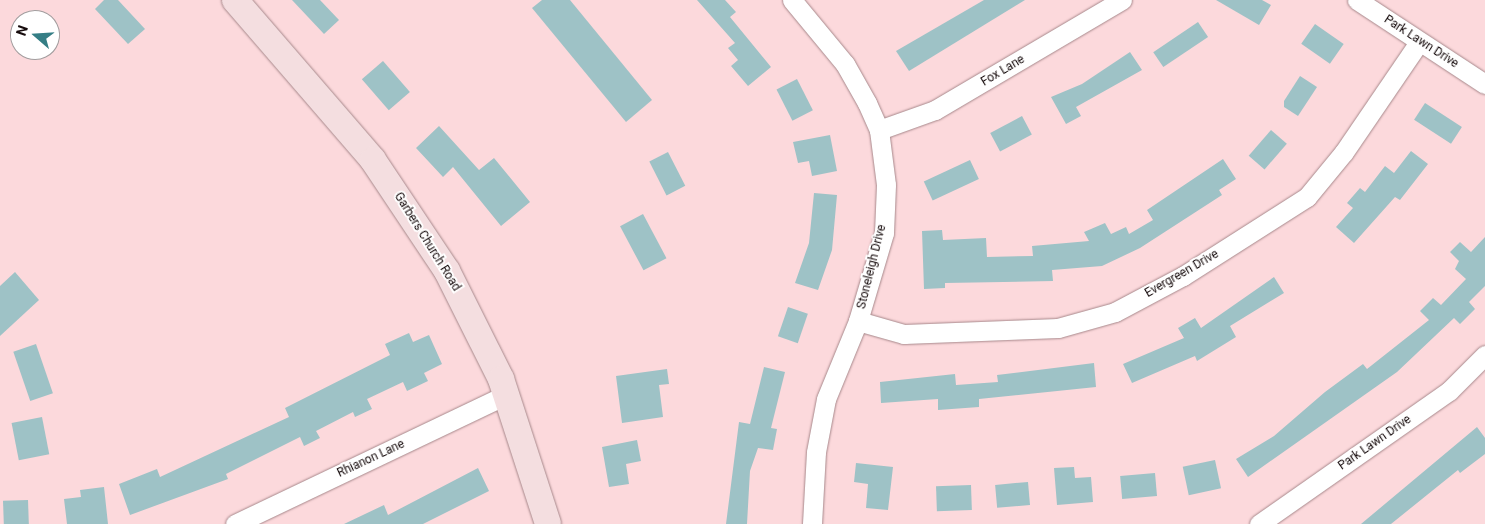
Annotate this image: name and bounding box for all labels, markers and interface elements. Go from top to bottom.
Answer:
north arrow [10,10,60,60]
street label: Park Lawn Drive [1381,13,1461,71]
text: N [13,23,31,38]
street label: Fox Lane [979,52,1027,90]
street label: Garbers Church Road [391,190,463,294]
street label: Stoneleigh Drive [855,223,889,311]
street label: Evergreen Drive [1143,247,1221,301]
street label: Park Lawn Drive [1336,413,1414,473]
street label: Rhianon Lane [335,437,407,481]

